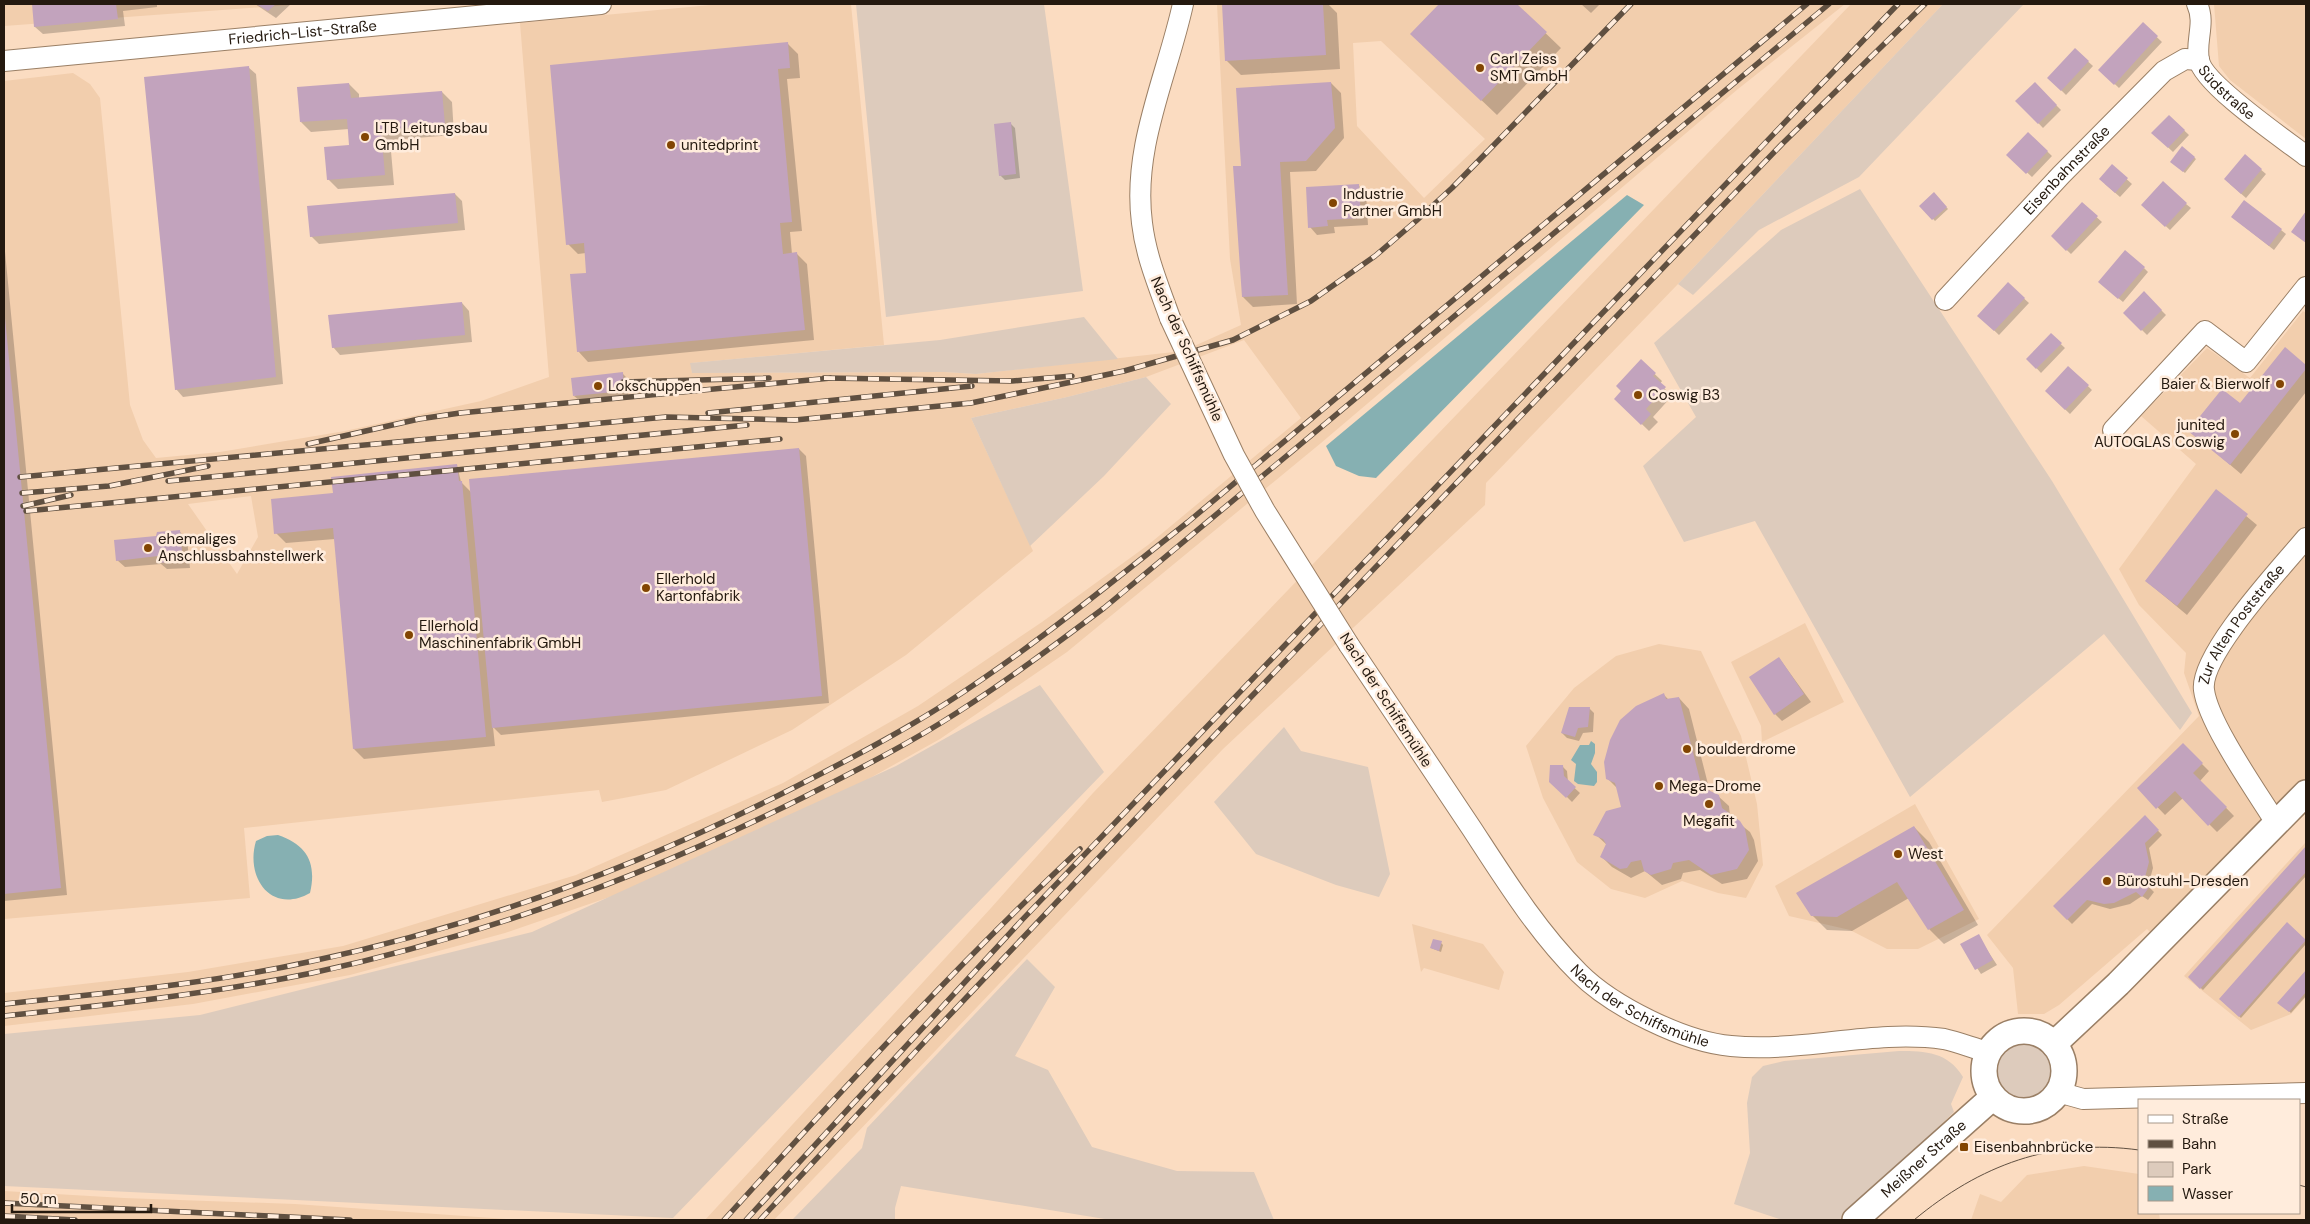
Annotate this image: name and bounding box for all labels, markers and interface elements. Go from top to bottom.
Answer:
street label: Friedrich-List-Straße [228,15,378,50]
place label: Carl Zeiss SMT GmbH [1490,49,1568,86]
street label: Südstraße [2193,61,2259,124]
marker: Carl Zeiss SMT GmbH [1474,62,1486,74]
place label: LTB Leitungsbau GmbH [375,118,488,155]
street label: Eisenbahnstraße [2019,121,2114,219]
marker: LTB Leitungsbau GmbH [359,131,371,143]
place label: unitedprint [681,135,759,155]
marker: unitedprint [665,139,677,151]
place label: Industrie Partner GmbH [1343,184,1442,221]
marker: Industrie Partner GmbH [1327,197,1339,209]
street label: Nach der Schiffsmühle [1146,273,1228,425]
place label: Baier & Bierwolf [2161,374,2270,394]
place label: Lokschuppen [608,376,701,396]
marker: Baier & Bierwolf [2274,378,2286,390]
marker: Lokschuppen [592,380,604,392]
place label: Coswig B3 [1648,385,1720,405]
marker: Coswig B3 [1632,389,1644,401]
place label: junited AUTOGLAS Coswig [2094,415,2225,452]
marker: junited AUTOGLAS Coswig [2229,428,2241,440]
place label: ehemaliges Anschlussbahnstellwerk [158,529,324,566]
marker: ehemaliges Anschlussbahnstellwerk [142,542,154,554]
street label: Zur Alten Poststraße [2194,560,2289,686]
place label: Ellerhold Kartonfabrik [656,569,741,606]
marker: Ellerhold Kartonfabrik [640,582,652,594]
place label: Ellerhold Maschinenfabrik GmbH [419,616,581,653]
marker: Ellerhold Maschinenfabrik GmbH [403,629,415,641]
street label: Nach der Schiffsmühle [1335,629,1437,771]
place label: boulderdrome [1697,739,1796,759]
marker: boulderdrome [1681,743,1693,755]
place label: Mega-Drome [1669,776,1761,796]
marker: Mega-Drome [1653,780,1665,792]
marker: Megafit [1703,798,1715,810]
place label: Megafit [1683,811,1735,831]
place label: West [1908,844,1943,864]
marker: West [1892,848,1904,860]
place label: Bürostuhl-Dresden [2117,871,2249,891]
marker: Bürostuhl-Dresden [2101,875,2113,887]
street label: Nach der Schiffsmühle [1566,960,1711,1052]
legend [2138,1099,2300,1214]
text: Straße [2182,1109,2229,1129]
street label: Meißner Straße [1877,1115,1971,1202]
text: Bahn [2182,1134,2216,1154]
place label: Eisenbahnbrücke [1974,1137,2093,1157]
marker: Eisenbahnbrücke [1958,1141,1970,1153]
text: Park [2182,1159,2212,1179]
scale bar [12,1182,151,1214]
text: Wasser [2182,1184,2234,1204]
text: 50 m [20,1189,57,1209]

